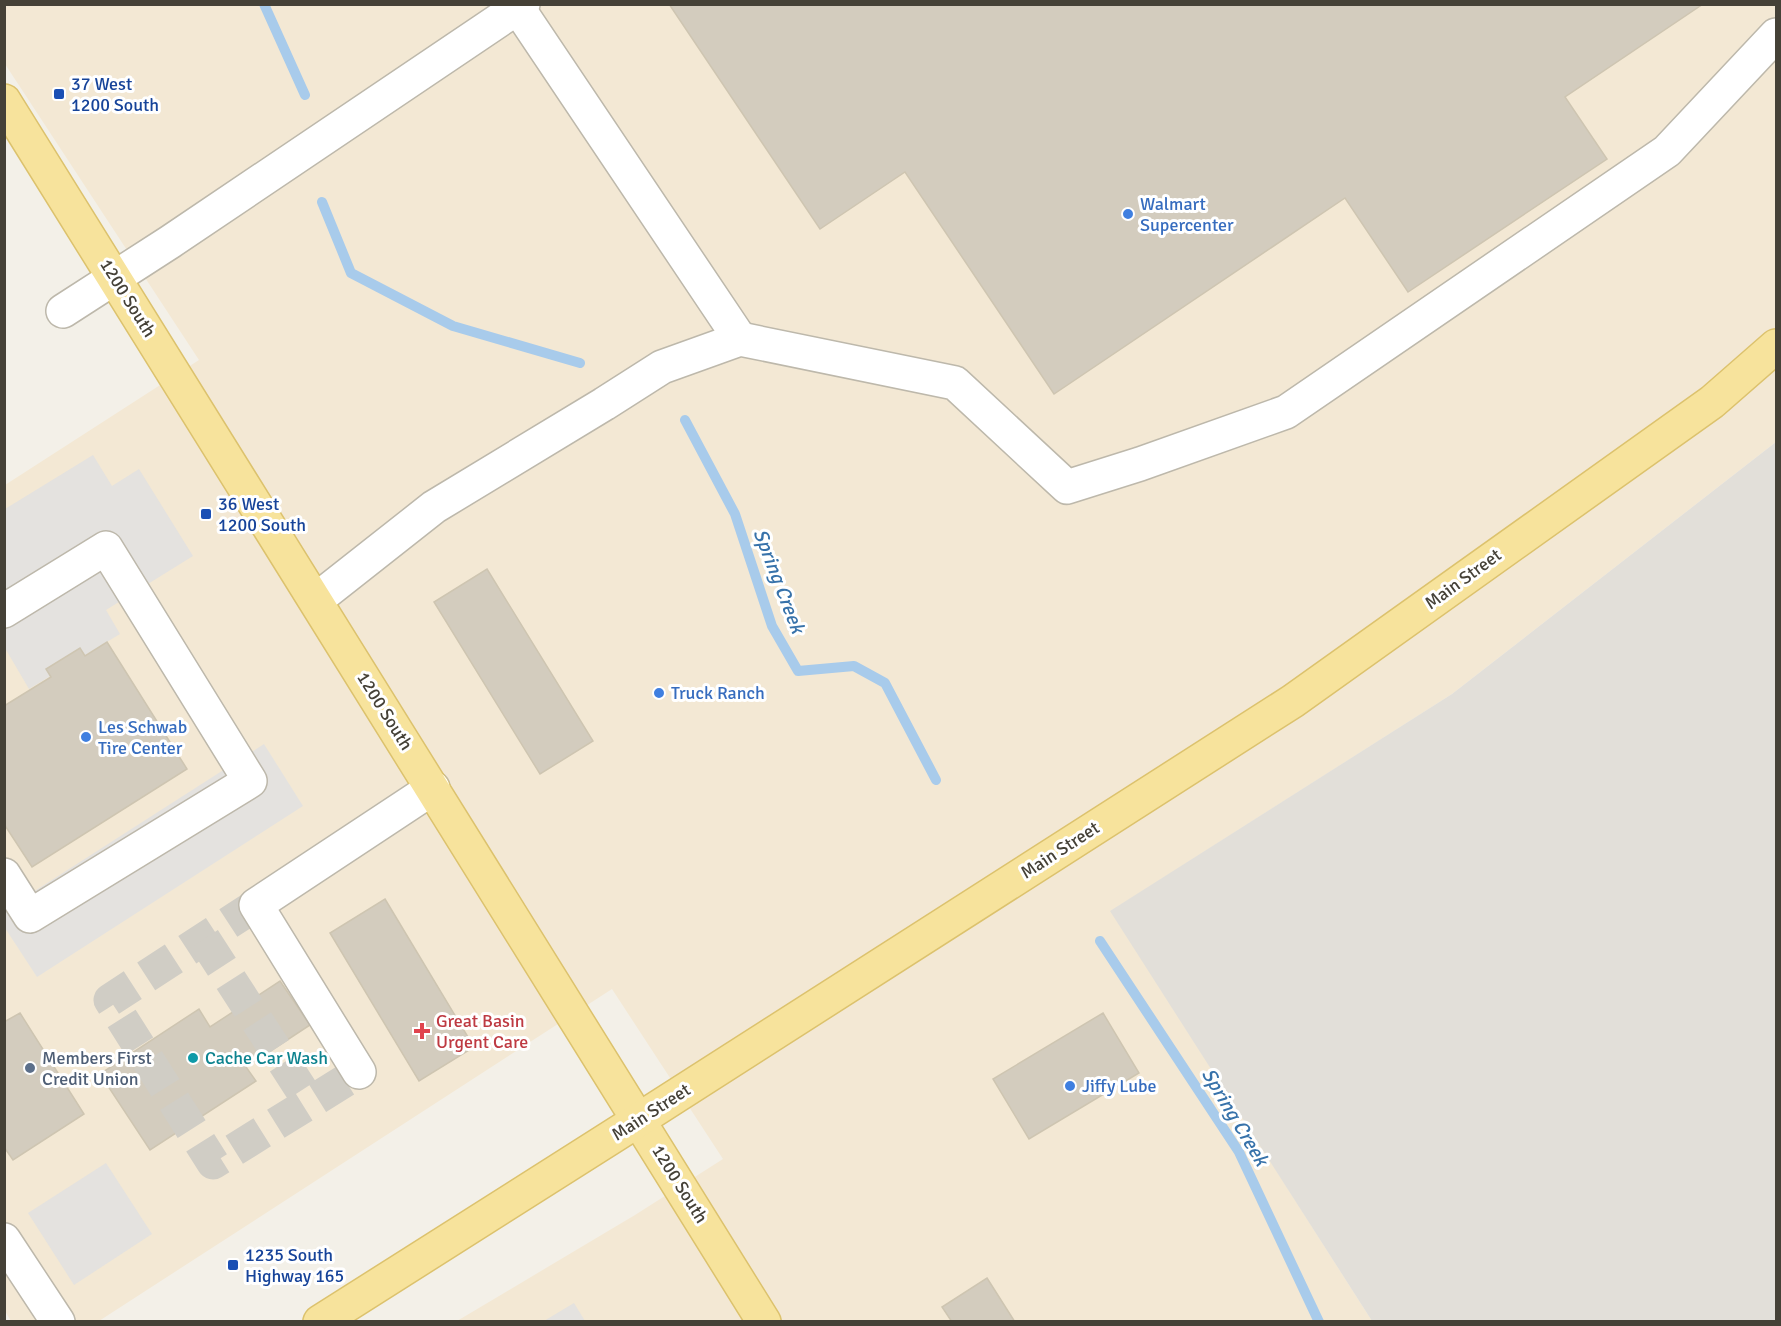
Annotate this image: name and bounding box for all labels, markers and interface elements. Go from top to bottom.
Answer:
place label: 37 West 1200 South [71,73,159,116]
marker: 37 West 1200 South [52,87,66,101]
place label: Walmart Supercenter [1140,193,1234,236]
marker: Walmart Supercenter [1121,207,1135,221]
street label: 1200 South [95,255,161,341]
place label: 36 West 1200 South [218,493,306,536]
marker: 36 West 1200 South [199,507,213,521]
water label: Spring Creek [748,525,811,639]
street label: Main Street [1420,544,1506,614]
street label: 1200 South [352,668,418,754]
place label: Truck Ranch [671,682,765,704]
marker: Truck Ranch [652,686,666,700]
place label: Les Schwab Tire Center [98,716,187,759]
marker: Les Schwab Tire Center [79,730,93,744]
street label: Main Street [1017,816,1103,884]
place label: Great Basin Urgent Care [436,1010,528,1053]
marker: Great Basin Urgent Care [413,1022,431,1040]
place label: Members First Credit Union [42,1047,152,1090]
place label: Cache Car Wash [205,1047,328,1069]
marker: Cache Car Wash [186,1051,200,1065]
marker: Members First Credit Union [23,1061,37,1075]
water label: Spring Creek [1196,1063,1275,1172]
place label: Jiffy Lube [1082,1075,1157,1097]
street label: Main Street [608,1078,694,1146]
marker: Jiffy Lube [1063,1079,1077,1093]
street label: 1200 South [647,1141,713,1227]
place label: 1235 South Highway 165 [245,1244,344,1287]
marker: 1235 South Highway 165 [226,1258,240,1272]

